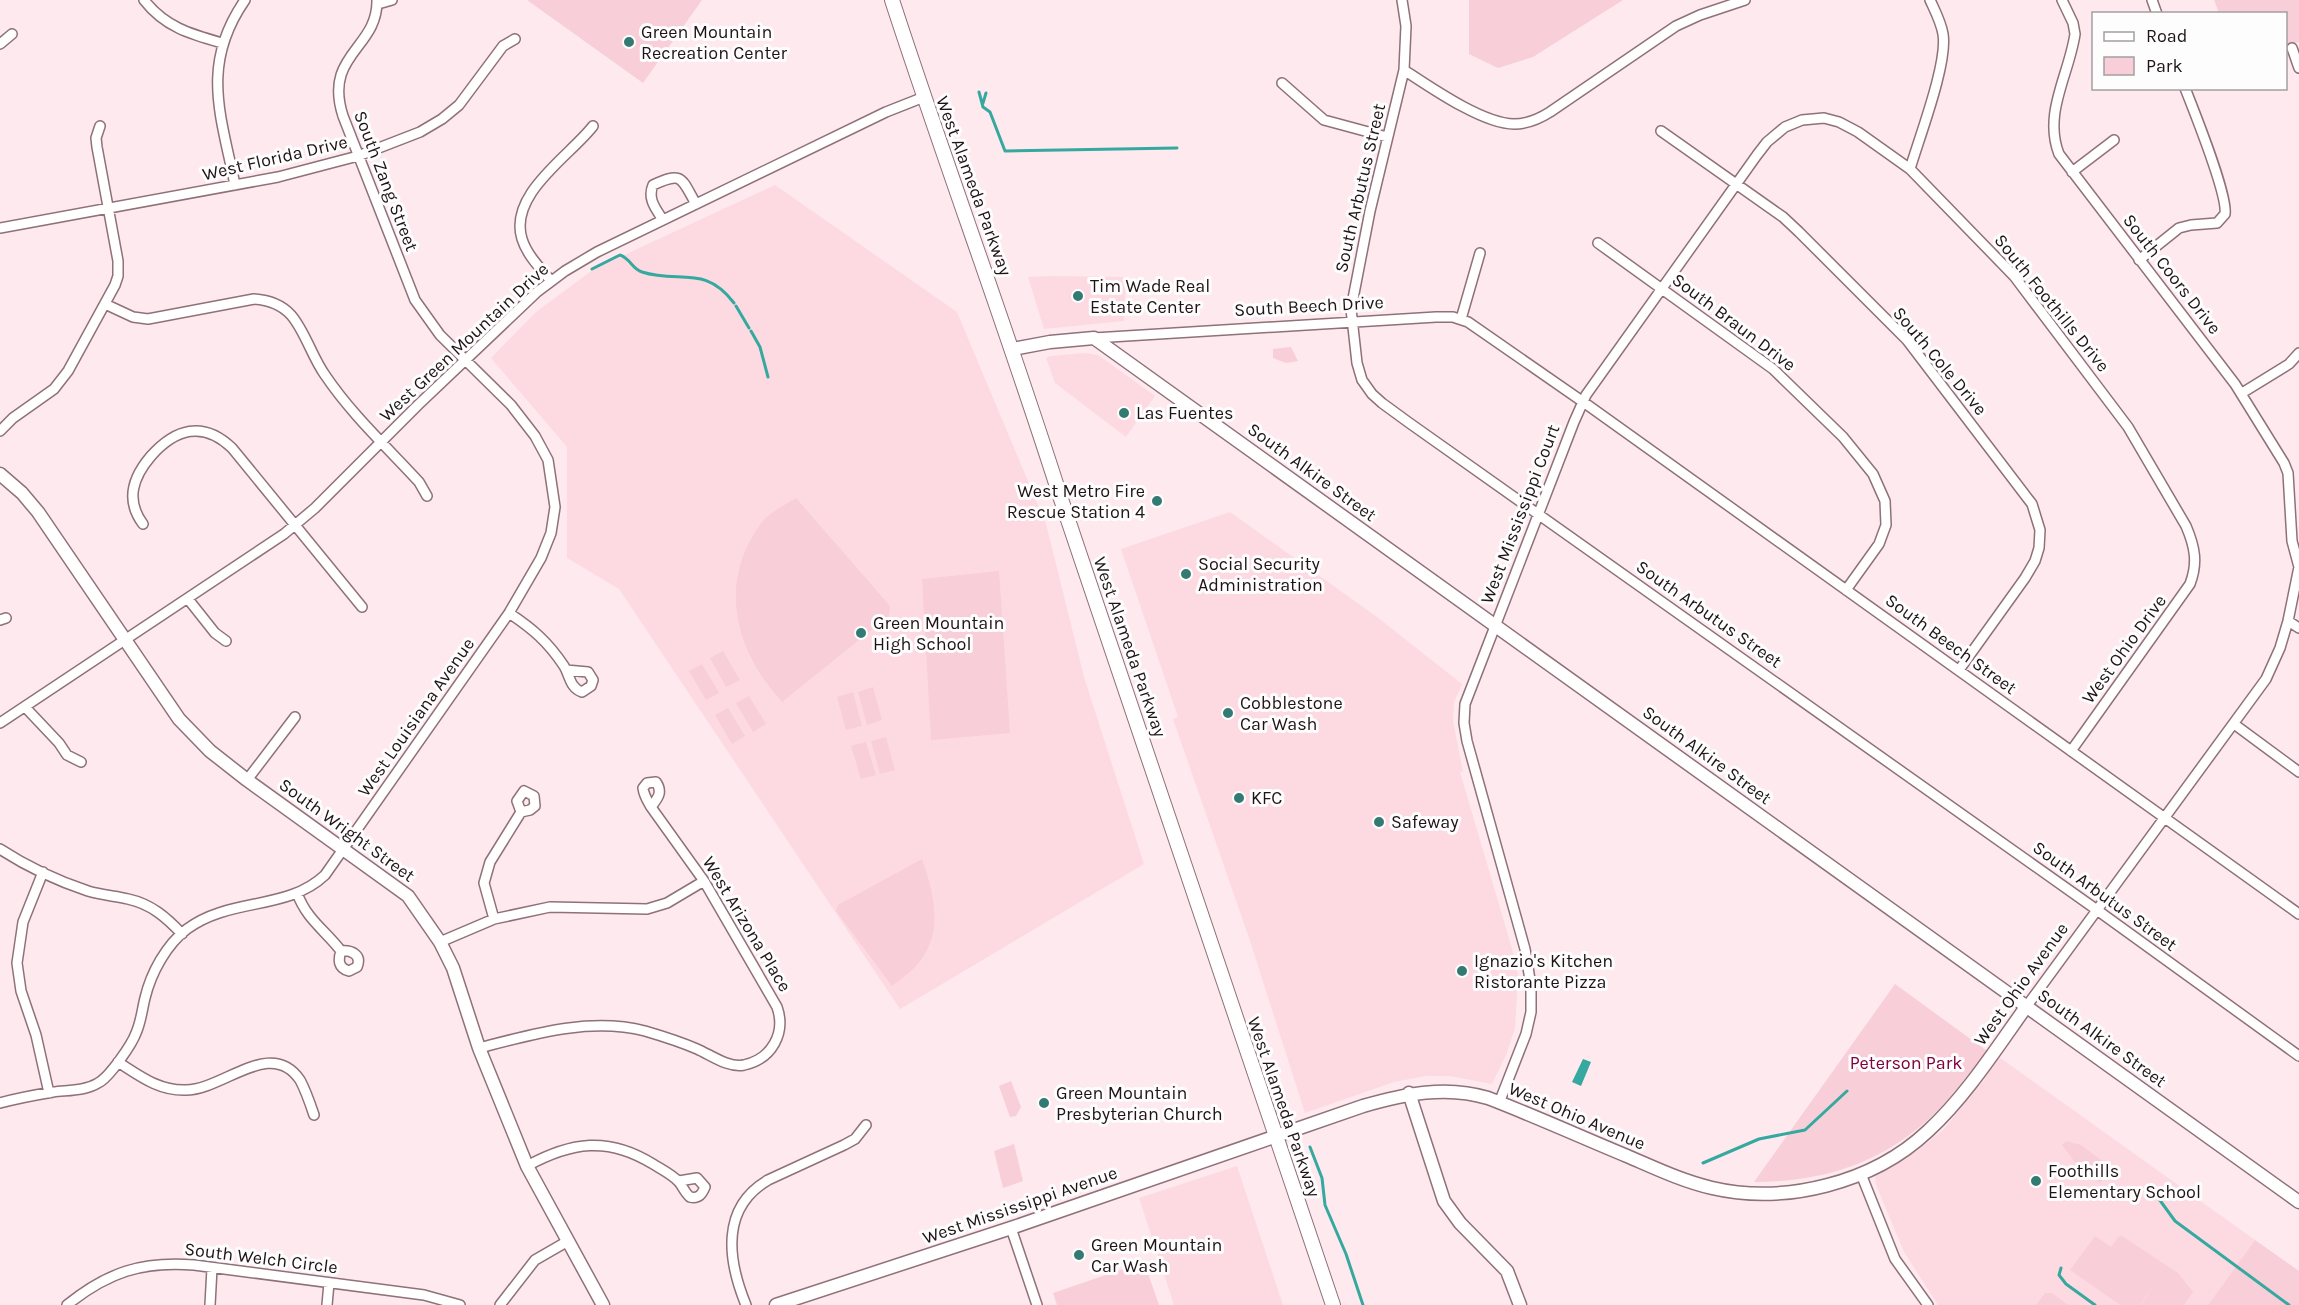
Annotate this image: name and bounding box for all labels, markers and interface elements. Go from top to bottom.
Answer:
legend [2092,12,2287,90]
place label: Green Mountain Recreation Center [641,21,787,64]
text: Road [2146,25,2187,47]
marker: Green Mountain Recreation Center [622,35,636,49]
text: Park [2146,55,2183,77]
street label: West Alameda Parkway [931,93,1017,279]
street label: South Arbutus Street [1330,101,1390,275]
street label: South Zang Street [349,108,423,255]
street label: West Florida Drive [200,131,350,185]
street label: South Coors Drive [2118,209,2226,339]
street label: South Foothills Drive [1990,230,2114,376]
street label: West Green Mountain Drive [375,258,553,426]
street label: South Braun Drive [1668,268,1800,376]
place label: Tim Wade Real Estate Center [1090,275,1210,318]
marker: Tim Wade Real Estate Center [1071,289,1085,303]
street label: South Beech Drive [1234,291,1384,321]
street label: South Cole Drive [1888,302,1992,420]
place label: Las Fuentes [1136,402,1234,424]
marker: Las Fuentes [1117,406,1131,420]
street label: South Alkire Street [1243,418,1381,526]
street label: West Mississippi Court [1476,421,1564,607]
place label: West Metro Fire Rescue Station 4 [1007,480,1145,523]
marker: West Metro Fire Rescue Station 4 [1150,494,1164,508]
place label: Social Security Administration [1198,553,1323,596]
street label: West Alameda Parkway [1089,554,1171,741]
street label: South Arbutus Street [1632,555,1786,673]
marker: Social Security Administration [1179,567,1193,581]
street label: South Beech Street [1881,589,2021,699]
street label: West Ohio Drive [2077,590,2171,708]
place label: Green Mountain High School [873,612,1004,655]
marker: Green Mountain High School [854,626,868,640]
street label: West Louisiana Avenue [353,633,479,801]
place label: Cobblestone Car Wash [1240,692,1343,735]
street label: South Alkire Street [1638,701,1776,809]
marker: Cobblestone Car Wash [1221,706,1235,720]
street label: South Wright Street [275,773,419,887]
place label: KFC [1251,787,1282,809]
marker: KFC [1232,791,1246,805]
place label: Safeway [1391,811,1459,833]
marker: Safeway [1372,815,1386,829]
street label: South Arbutus Street [2029,836,2182,956]
street label: West Arizona Place [698,852,796,996]
street label: West Ohio Avenue [1969,918,2073,1050]
place label: Ignazio's Kitchen Ristorante Pizza [1474,950,1613,993]
marker: Ignazio's Kitchen Ristorante Pizza [1455,964,1469,978]
street label: South Alkire Street [2033,984,2171,1092]
street label: West Alameda Parkway [1243,1014,1325,1201]
park label: Peterson Park [1850,1052,1962,1074]
street label: West Ohio Avenue [1505,1077,1649,1155]
place label: Green Mountain Presbyterian Church [1056,1082,1223,1125]
marker: Green Mountain Presbyterian Church [1037,1096,1051,1110]
place label: Foothills Elementary School [2048,1160,2201,1203]
street label: West Mississippi Avenue [920,1161,1120,1249]
marker: Foothills Elementary School [2029,1174,2043,1188]
place label: Green Mountain Car Wash [1091,1234,1222,1277]
street label: South Welch Circle [183,1238,339,1278]
marker: Green Mountain Car Wash [1072,1248,1086,1262]

